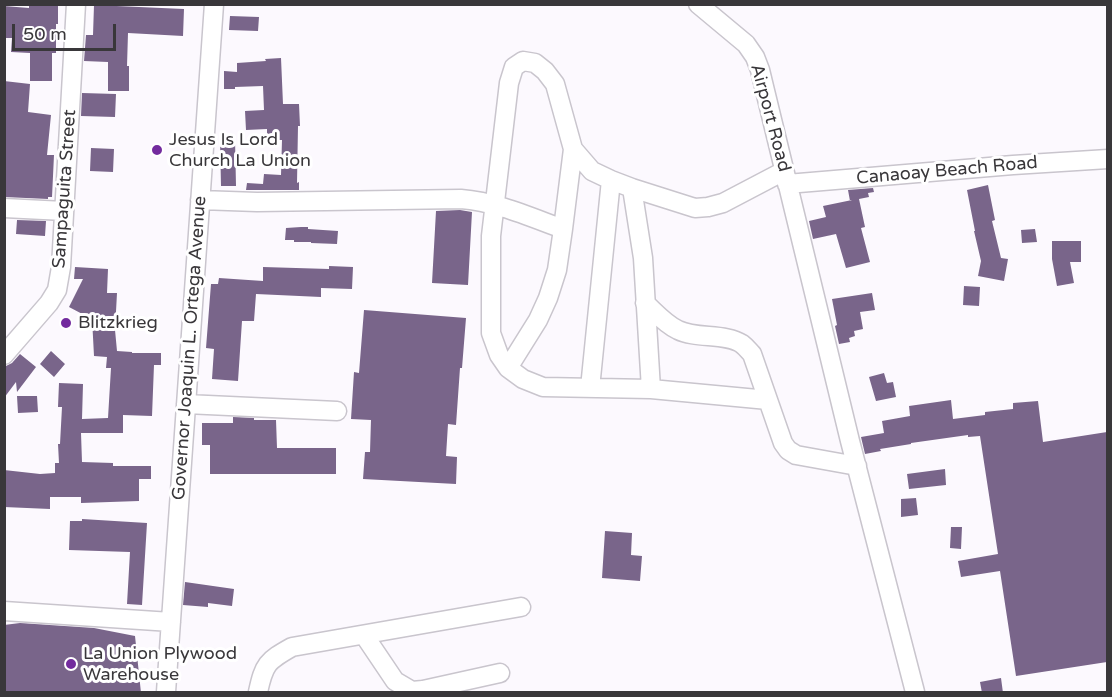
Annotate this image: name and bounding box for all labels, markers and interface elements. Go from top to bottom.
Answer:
scale bar [15,12,118,50]
text: 50 m [23,23,67,45]
street label: Airport Road [745,62,795,174]
street label: Sampaguita Street [49,109,81,269]
place label: Jesus Is Lord Church La Union [169,129,311,172]
marker: Jesus Is Lord Church La Union [150,143,164,157]
street label: Canaoay Beach Road [855,152,1039,190]
street label: Governor Joaquin L. Ortega Avenue [169,195,211,501]
place label: Blitzkrieg [78,312,158,334]
marker: Blitzkrieg [59,316,73,330]
place label: La Union Plywood Warehouse [83,643,237,686]
marker: La Union Plywood Warehouse [64,657,78,671]

